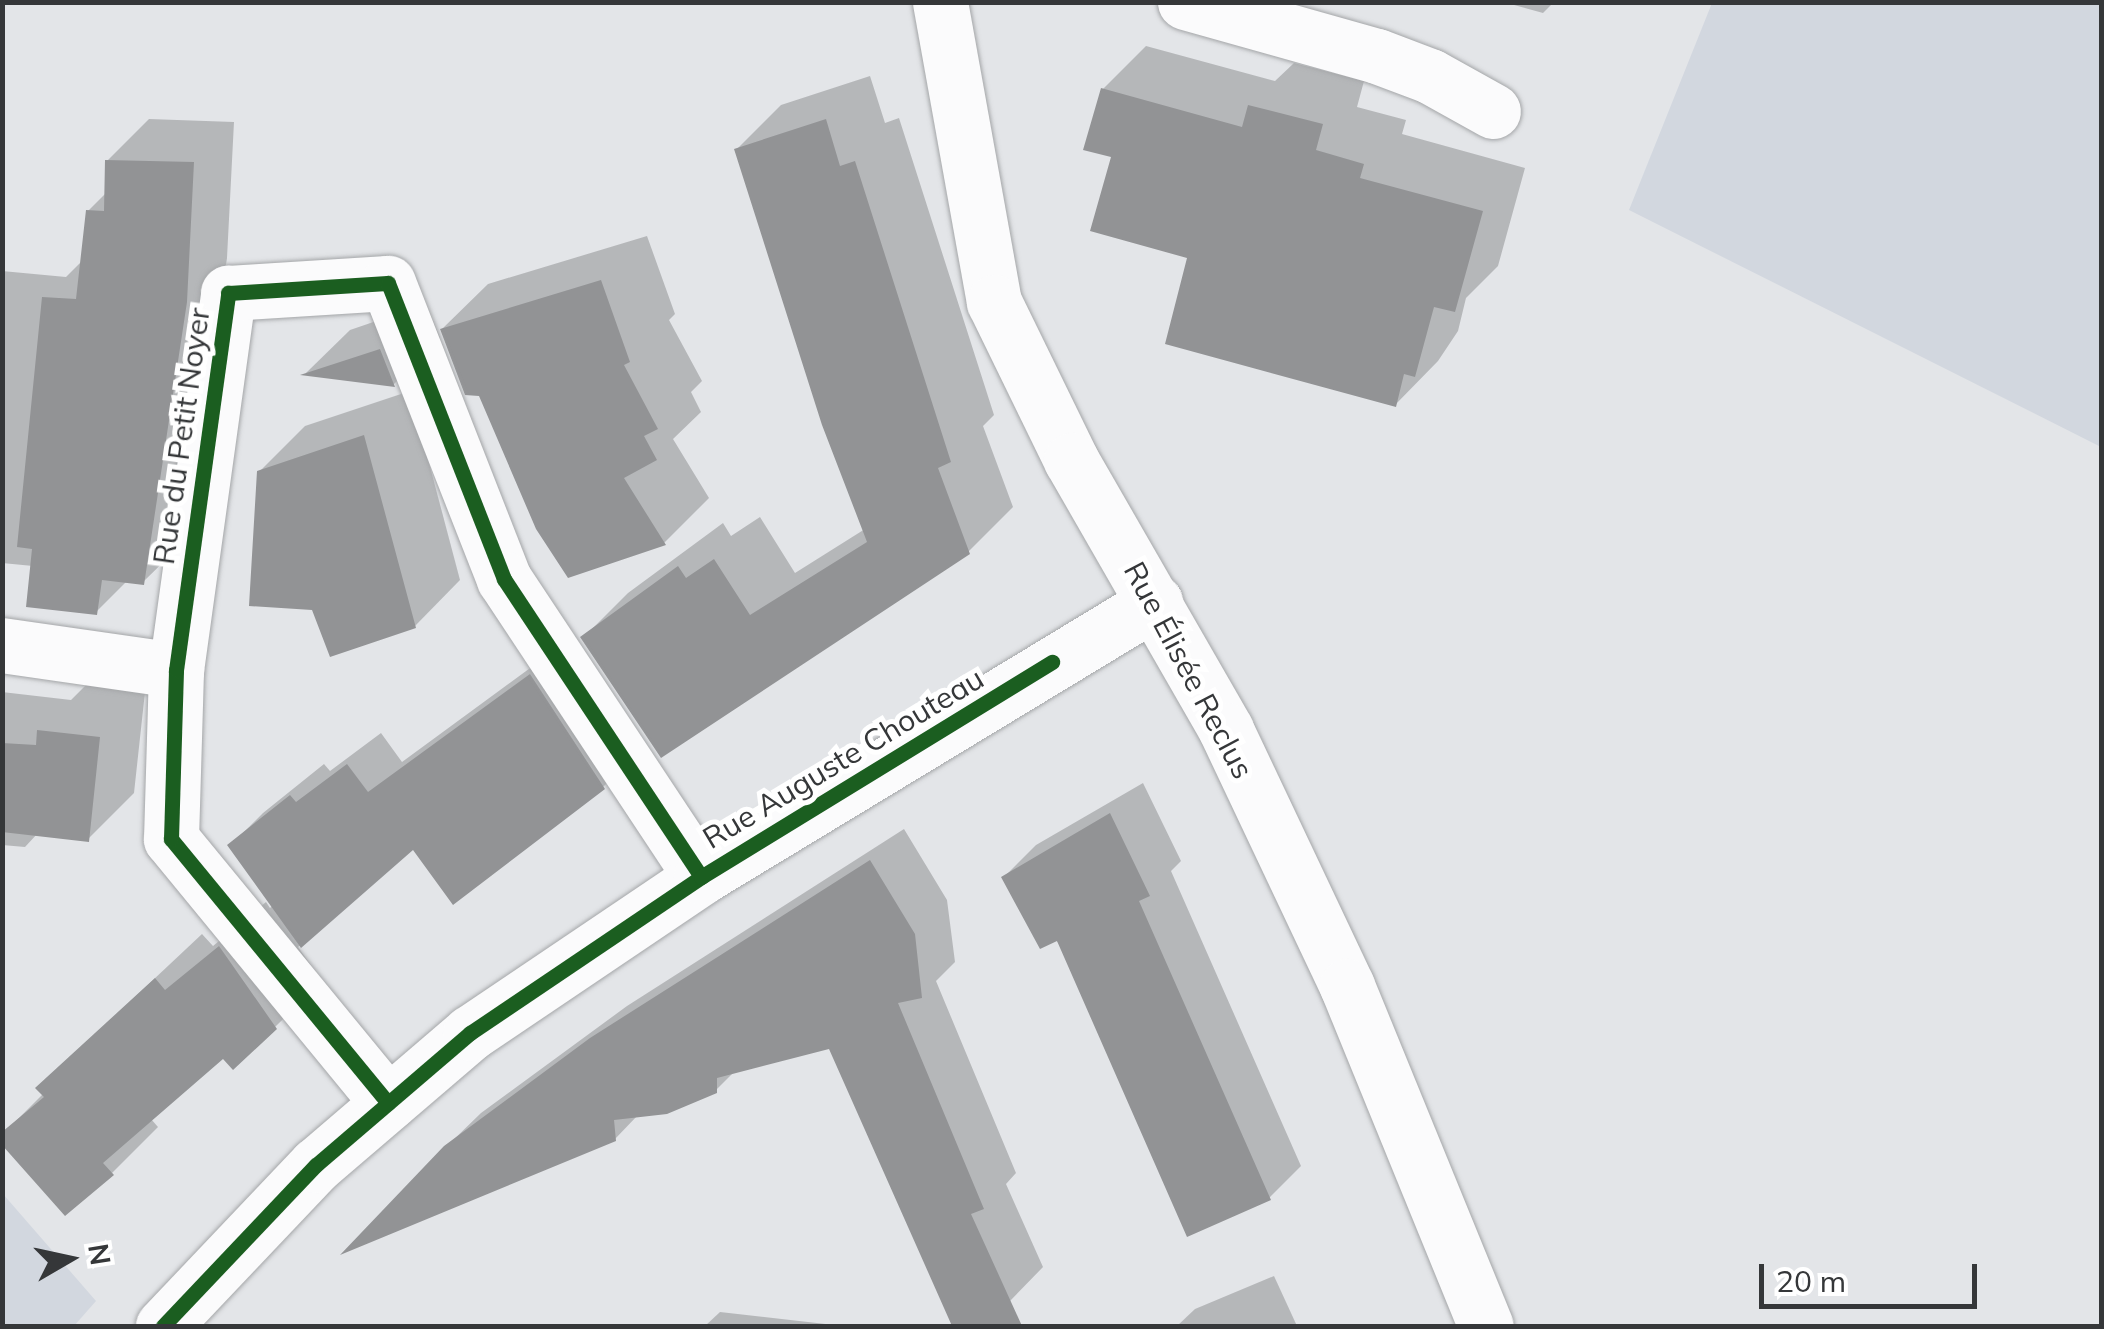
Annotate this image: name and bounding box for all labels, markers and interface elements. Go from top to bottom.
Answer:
street label: Rue du Petit Noyer [145,305,217,567]
street label: Rue Élisée Reclus [1117,555,1261,785]
street label: Rue Auguste Chouteau [696,660,990,856]
north arrow [20,1209,120,1309]
text: N [81,1241,119,1267]
scale bar [1764,1244,1982,1306]
text: 20 m [1776,1262,1846,1300]

